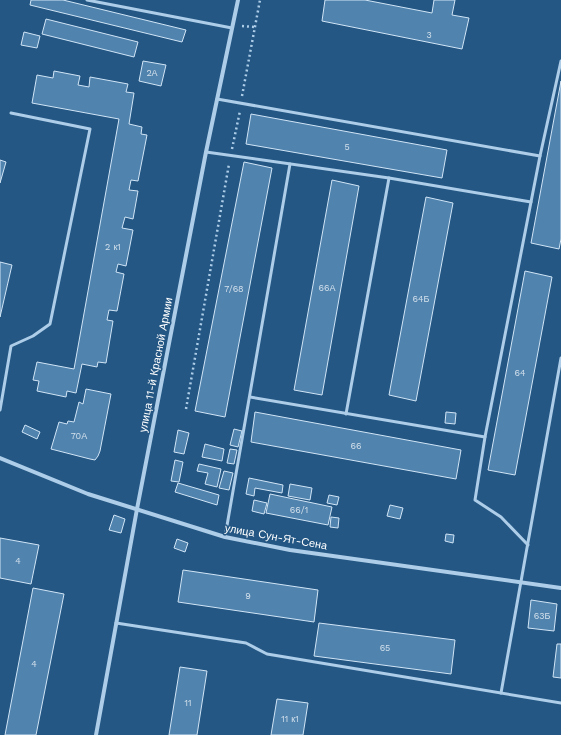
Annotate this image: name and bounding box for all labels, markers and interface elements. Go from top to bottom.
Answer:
house number: 3 [426,30,432,40]
house number: 2А [146,68,158,78]
house number: 5 [344,142,350,152]
house number: 2 к1 [105,242,121,252]
house number: 66А [319,283,335,293]
house number: 7/68 [224,284,244,294]
house number: 64Б [413,294,430,304]
street label: улица 11-й Красной Армии [137,296,175,434]
house number: 64 [515,368,526,378]
house number: 70А [71,431,87,441]
house number: 66 [351,441,361,451]
house number: 66/1 [290,505,308,515]
street label: улица Сун-Ят-Сена [224,522,329,553]
house number: 4 [15,556,21,566]
house number: 9 [245,591,251,601]
house number: 63Б [534,611,550,621]
house number: 65 [380,643,390,653]
house number: 4 [31,659,37,669]
house number: 11 [184,698,192,708]
house number: 11 к1 [281,714,299,724]

